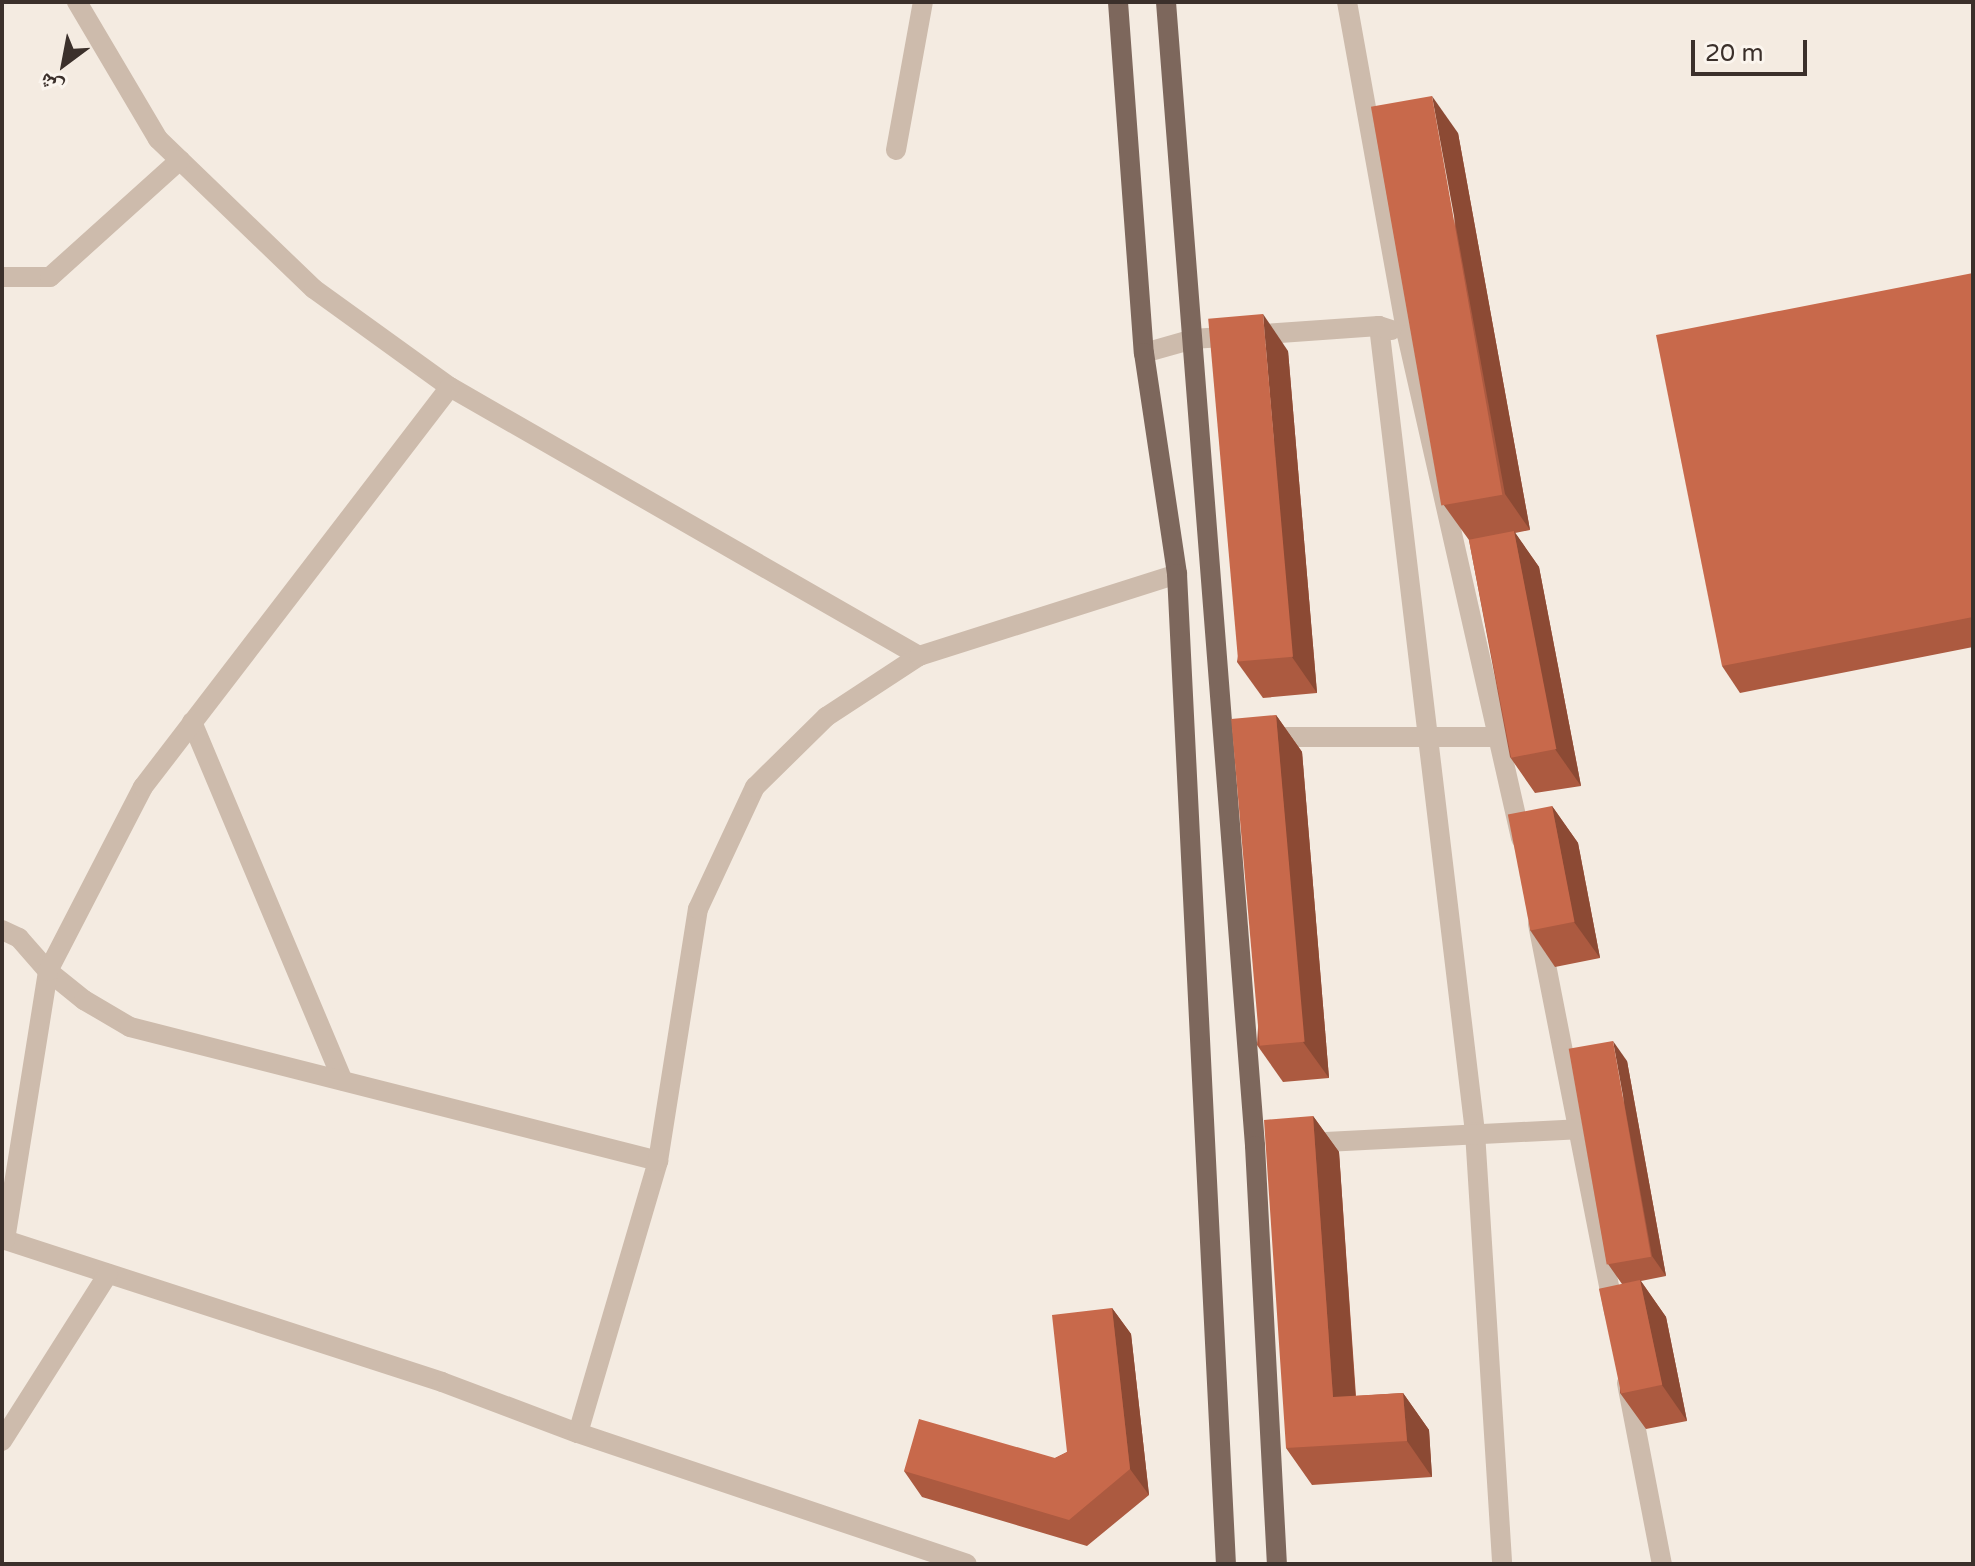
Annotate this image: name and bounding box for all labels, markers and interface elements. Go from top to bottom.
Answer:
north arrow [24,24,104,104]
scale bar [1695,24,1811,74]
text: 20 m [1705,39,1763,68]
text: ش [34,67,68,102]

